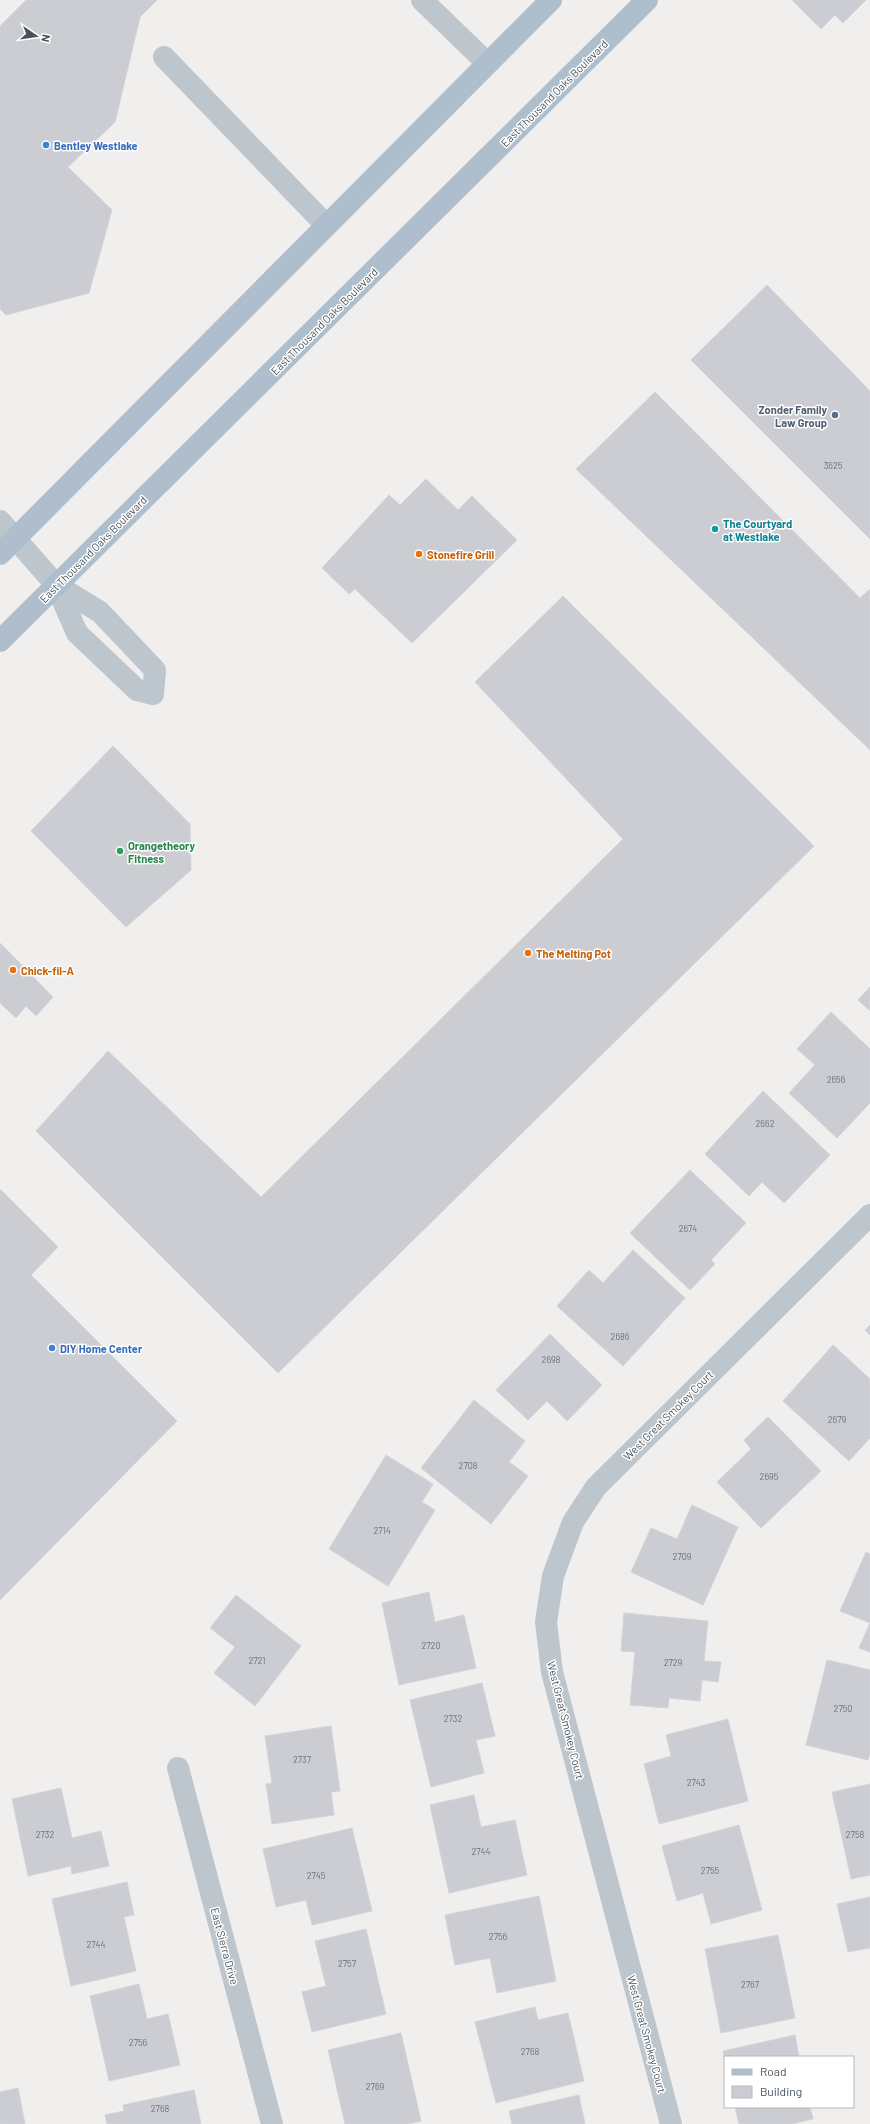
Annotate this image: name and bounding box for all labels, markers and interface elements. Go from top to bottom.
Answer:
north arrow [16,16,56,56]
text: N [39,33,53,43]
street label: East Thousand Oaks Boulevard [498,37,610,149]
place label: Bentley Westlake [54,139,138,152]
marker: Bentley Westlake [41,140,51,150]
street label: East Thousand Oaks Boulevard [268,265,380,377]
place label: Zonder Family Law Group [758,403,827,429]
marker: Zonder Family Law Group [830,410,840,420]
house number: 3625 [824,460,843,471]
street label: East Thousand Oaks Boulevard [37,493,149,605]
place label: The Courtyard at Westlake [723,517,792,543]
marker: The Courtyard at Westlake [710,524,720,534]
place label: Stonefire Grill [427,548,495,561]
marker: Stonefire Grill [414,549,424,559]
place label: Orangetheory Fitness [128,839,195,865]
marker: Orangetheory Fitness [115,846,125,856]
place label: The Melting Pot [536,947,611,960]
marker: The Melting Pot [523,948,533,958]
place label: Chick-fil-A [21,964,75,977]
marker: Chick-fil-A [8,965,18,975]
house number: 2656 [827,1074,846,1085]
house number: 2662 [756,1118,775,1129]
house number: 2674 [679,1223,697,1234]
house number: 2686 [611,1331,630,1342]
place label: DIY Home Center [60,1342,143,1355]
marker: DIY Home Center [47,1343,57,1353]
house number: 2698 [542,1354,561,1365]
street label: West Great Smokey Court [621,1368,715,1462]
house number: 2679 [828,1414,847,1425]
house number: 2708 [459,1460,478,1471]
house number: 2695 [760,1471,779,1482]
house number: 2714 [373,1525,391,1536]
house number: 2709 [673,1551,692,1562]
house number: 2720 [422,1640,441,1651]
house number: 2721 [249,1655,265,1666]
house number: 2729 [664,1657,683,1668]
street label: West Great Smokey Court [545,1660,587,1780]
house number: 2750 [834,1703,852,1714]
house number: 2732 [444,1713,462,1724]
house number: 2737 [293,1754,312,1765]
house number: 2743 [687,1777,706,1788]
house number: 2732 [36,1829,54,1840]
house number: 2758 [846,1829,865,1840]
house number: 2744 [472,1846,491,1857]
house number: 2755 [701,1865,720,1876]
house number: 2745 [307,1870,326,1881]
street label: East Sierra Drive [208,1906,242,1986]
house number: 2756 [489,1931,508,1942]
house number: 2744 [87,1939,106,1950]
house number: 2757 [338,1958,357,1969]
street label: West Great Smokey Court [625,1974,669,2094]
house number: 2767 [741,1979,760,1990]
house number: 2756 [129,2037,148,2048]
house number: 2768 [521,2046,540,2057]
legend [724,2056,854,2108]
text: Road [760,2064,787,2078]
house number: 2769 [366,2081,385,2092]
text: Building [760,2084,802,2098]
house number: 2768 [151,2103,170,2114]

